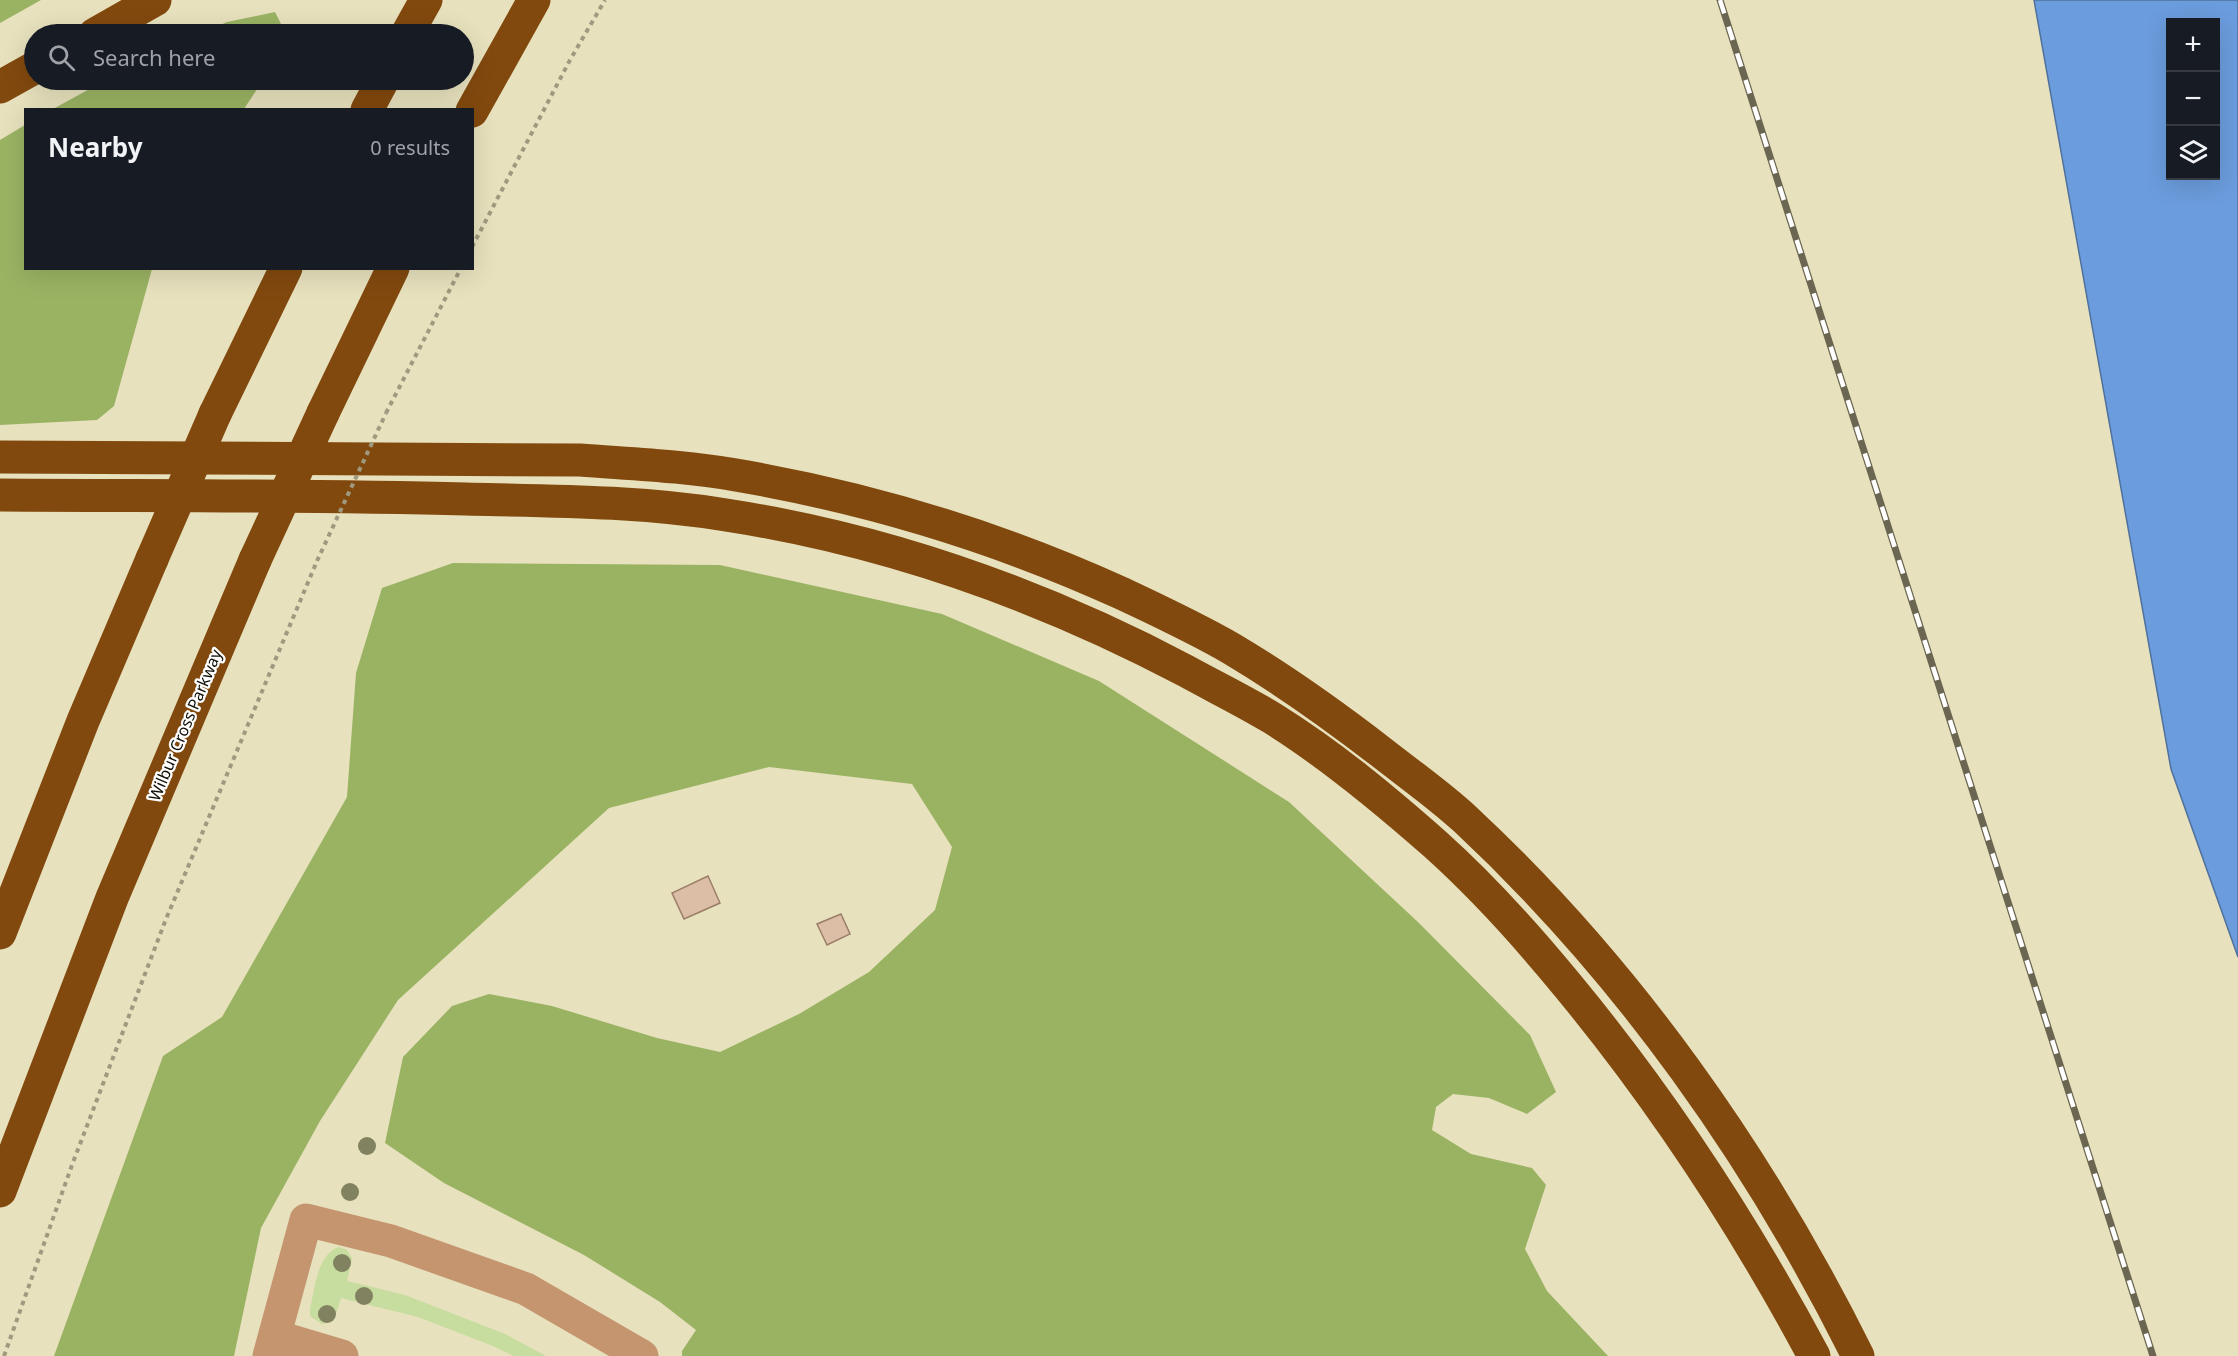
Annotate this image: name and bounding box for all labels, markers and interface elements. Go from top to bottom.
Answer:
map controls [2166,18,2220,180]
button: + [2166,18,2220,72]
search box [24,24,474,90]
icon: search [45,41,78,74]
text: Search here [93,42,215,72]
button: − [2166,72,2220,126]
button: layers [2166,126,2220,180]
text: Nearby [48,129,143,165]
text: 0 results [370,134,450,161]
street label: Wilbur Cross Parkway [143,645,227,804]

